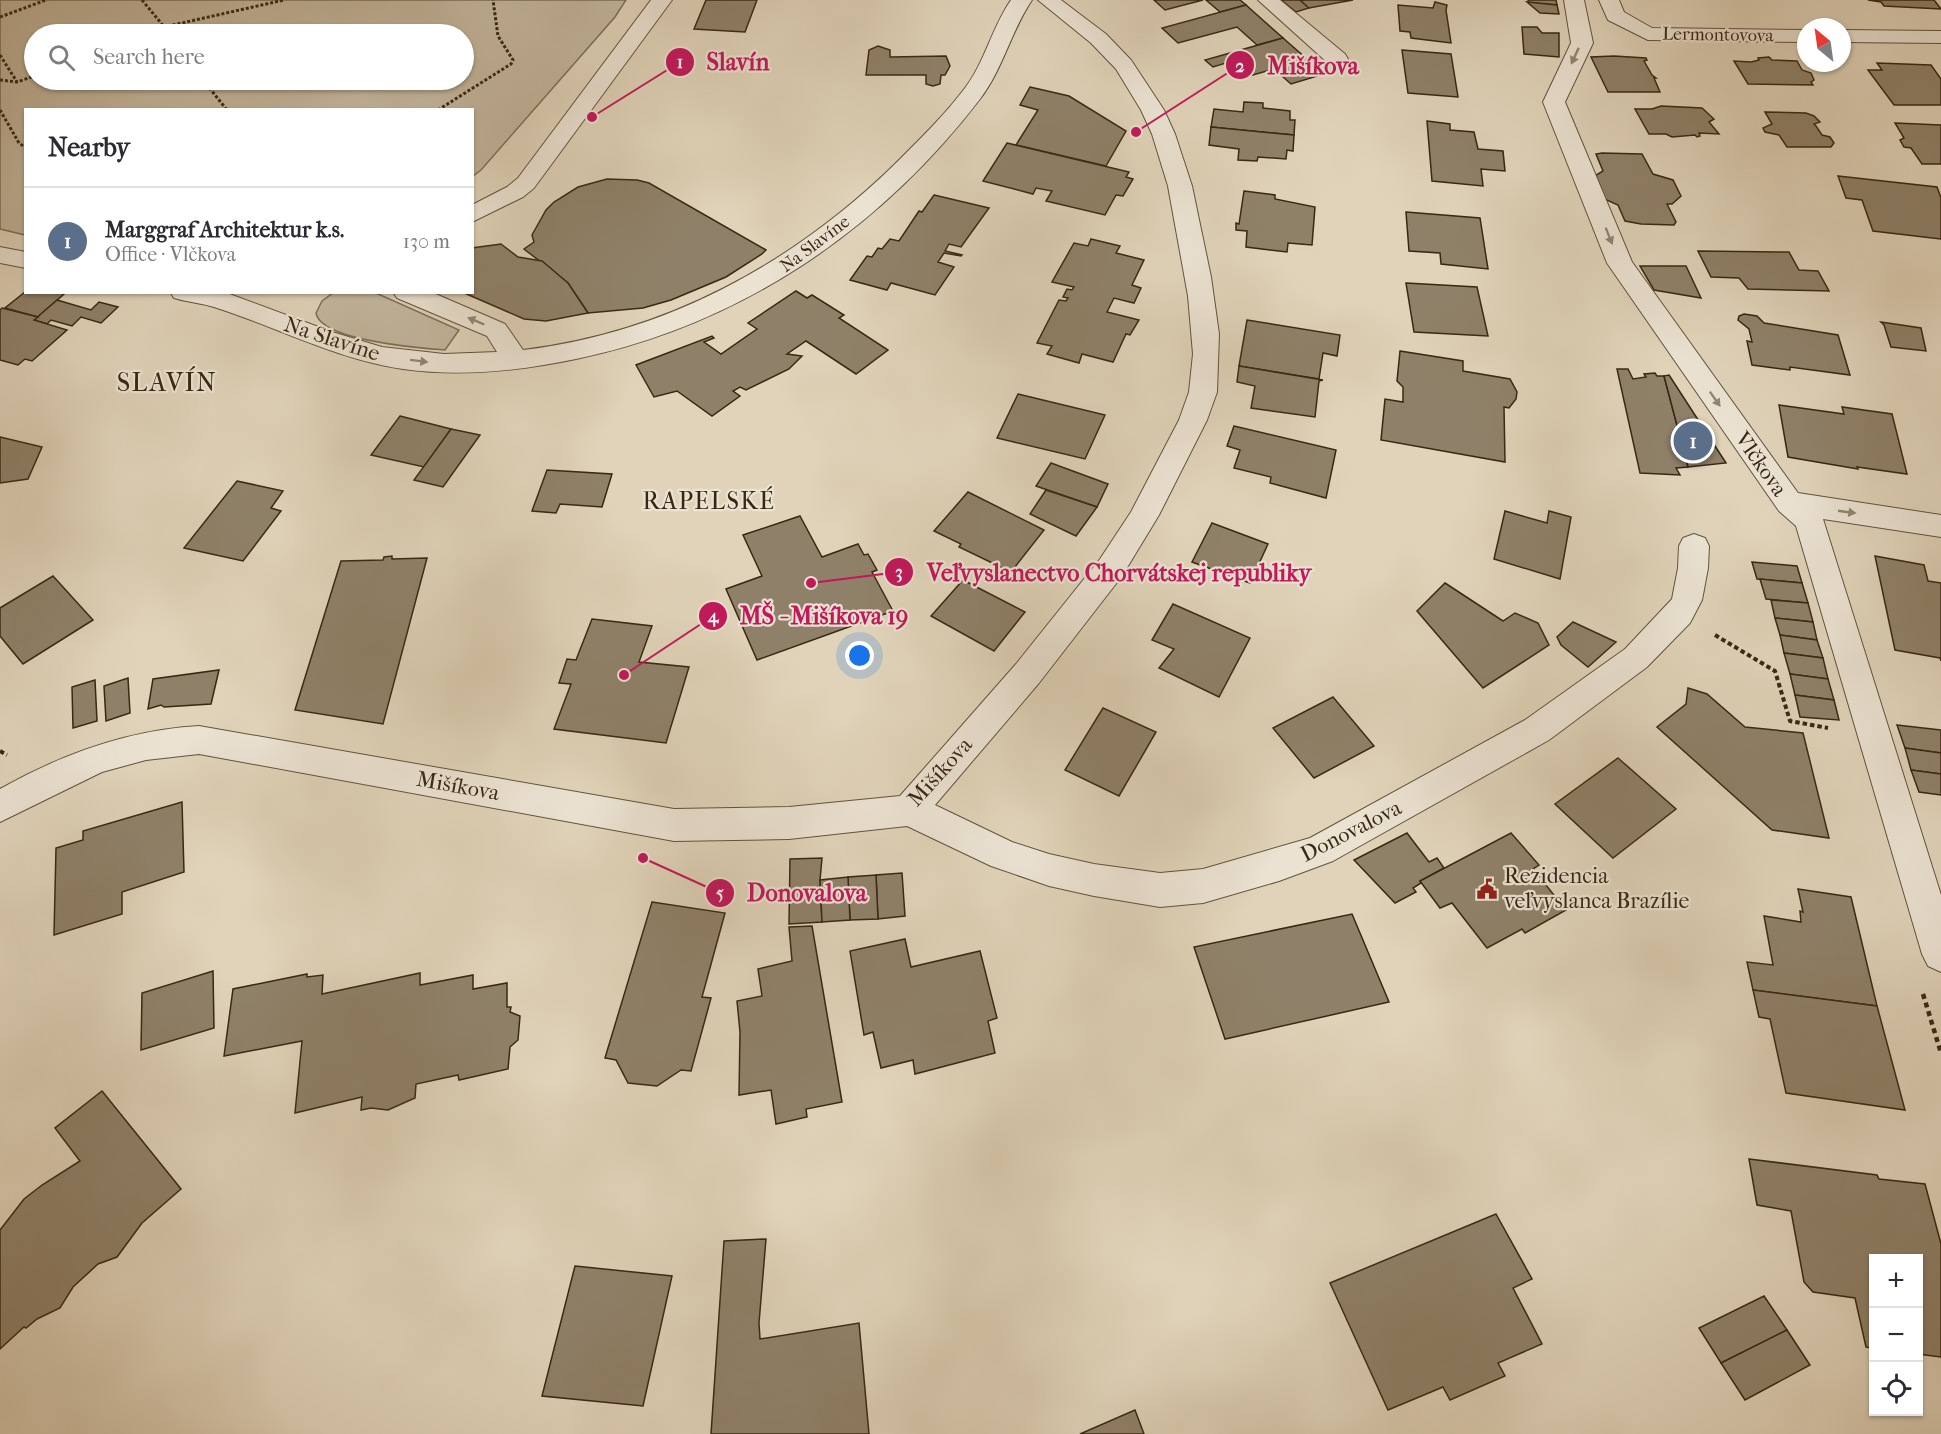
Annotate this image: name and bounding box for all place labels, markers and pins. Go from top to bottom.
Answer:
callout: Slavín [665,41,782,83]
callout: Mišíkova [1225,44,1371,86]
pin: 1 [1674,418,1712,464]
callout: Veľvyslanectvo Chorvátskej republiky [884,551,1323,593]
callout: MŠ - Mišíkova 19 [698,595,921,637]
place label: Rezidencia veľvyslanca Brazílie [1504,863,1690,914]
callout: Donovalova [705,872,879,914]
public building icon: Rezidencia veľvyslanca Brazílie [1475,877,1499,901]

